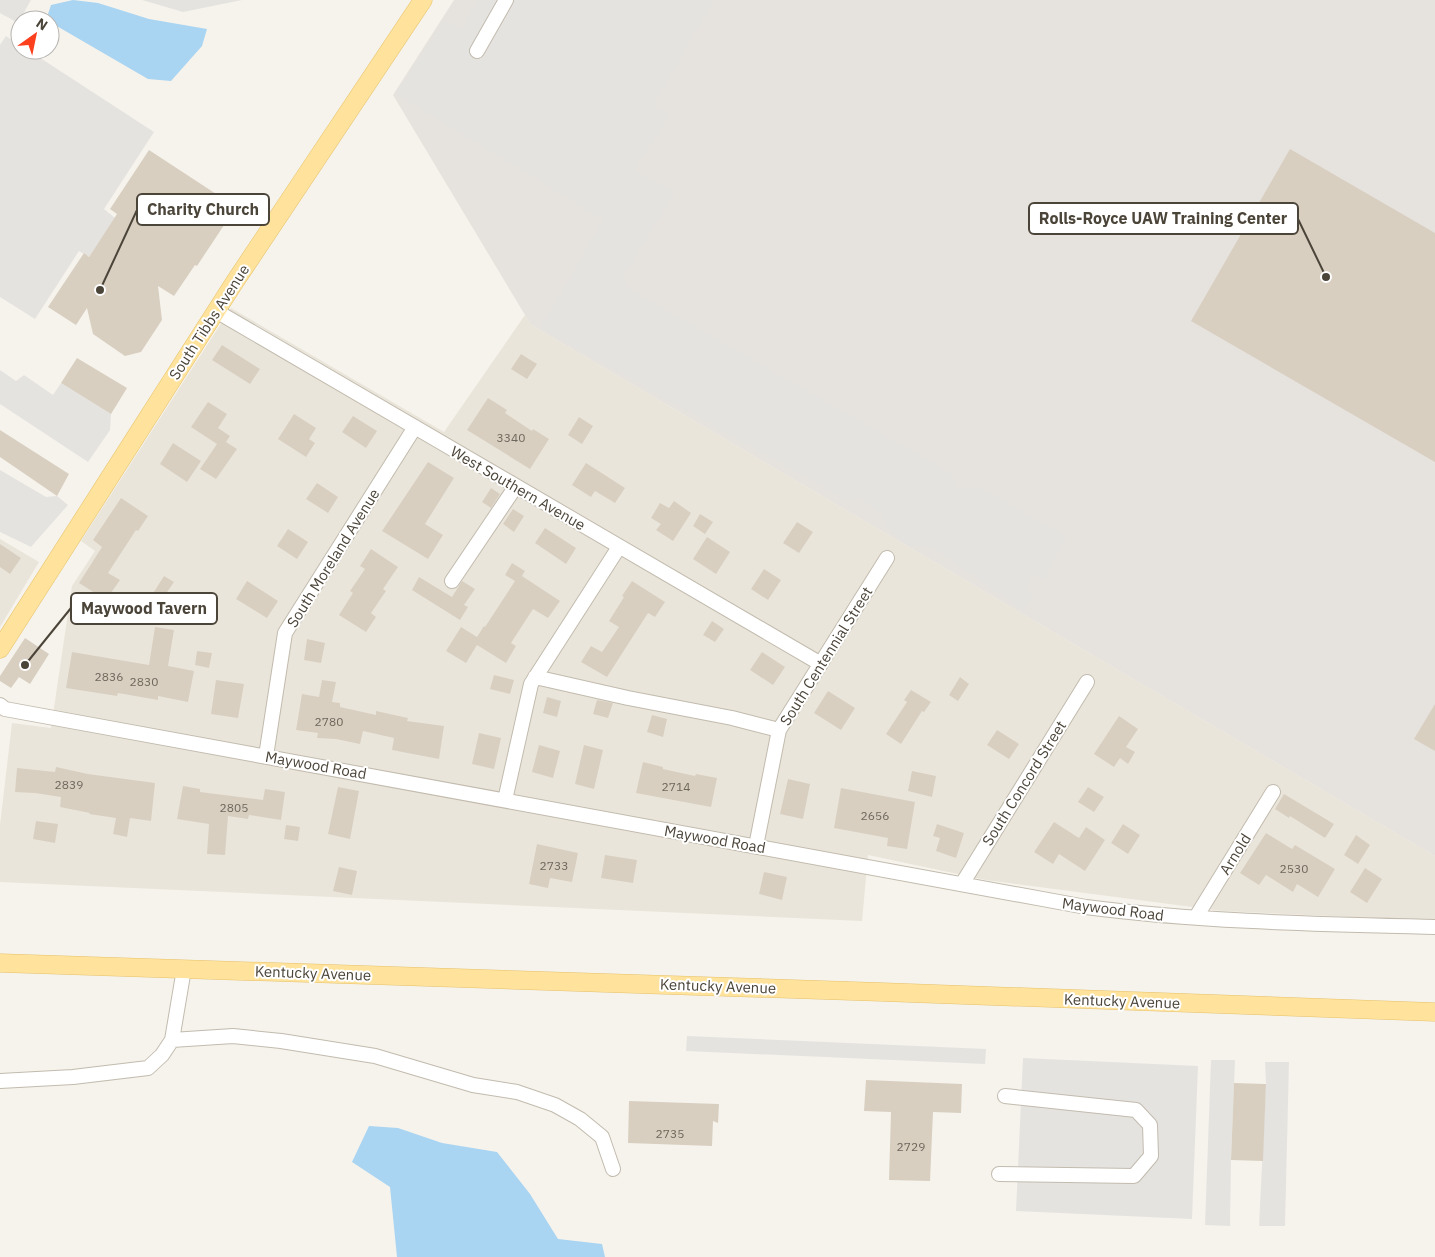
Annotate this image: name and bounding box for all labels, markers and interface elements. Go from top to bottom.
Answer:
north arrow [10,10,60,60]
text: N [33,14,51,34]
callout: Charity Church [137,194,269,225]
text: Charity Church [147,199,259,219]
callout: Rolls-Royce UAW Training Center [1029,203,1298,234]
text: Rolls-Royce UAW Training Center [1039,208,1288,228]
street label: South Tibbs Avenue [165,261,253,383]
house number: 3340 [497,430,525,445]
street label: West Southern Avenue [447,442,589,534]
street label: South Moreland Avenue [283,485,383,631]
street label: South Centennial Street [776,583,876,729]
callout: Maywood Tavern [71,593,217,624]
text: Maywood Tavern [81,598,207,618]
house number: 2836 [95,669,123,684]
house number: 2830 [130,674,158,689]
house number: 2780 [315,714,343,729]
street label: South Concord Street [978,717,1070,849]
street label: Maywood Road [264,747,368,783]
house number: 2839 [55,777,83,792]
house number: 2714 [662,779,690,794]
house number: 2805 [220,800,248,815]
house number: 2656 [861,808,889,823]
street label: Maywood Road [663,821,767,857]
street label: Arnold [1215,830,1255,878]
house number: 2733 [540,858,568,873]
house number: 2530 [1280,861,1308,876]
street label: Maywood Road [1061,893,1165,925]
street label: Kentucky Avenue [255,961,371,985]
street label: Kentucky Avenue [660,974,776,998]
street label: Kentucky Avenue [1064,989,1180,1013]
house number: 2735 [656,1126,684,1141]
house number: 2729 [897,1139,925,1154]

